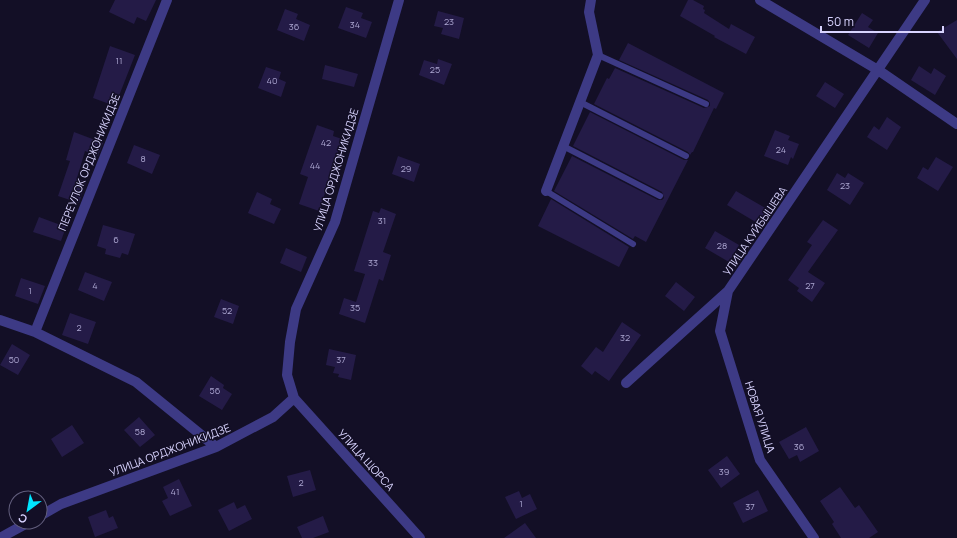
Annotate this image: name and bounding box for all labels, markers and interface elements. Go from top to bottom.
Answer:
scale bar [821,8,943,34]
text: 50 m [827,13,854,30]
house number: 23 [444,15,454,28]
house number: 34 [350,18,360,31]
house number: 36 [289,20,300,33]
house number: 11 [115,54,123,67]
house number: 25 [430,63,440,76]
house number: 40 [267,74,277,87]
street label: ПЕРЕУЛОК ОРДЖОНИКИДЗЕ [54,91,123,233]
street label: УЛИЦА ОРДЖОНИКИДЗЕ [310,106,361,233]
house number: 42 [321,136,331,149]
house number: 24 [776,143,786,156]
house number: 8 [140,152,146,165]
house number: 44 [310,159,320,172]
house number: 29 [401,162,411,175]
house number: 23 [840,179,850,192]
street label: УЛИЦА КУЙБЫШЕВА [719,183,790,278]
house number: 31 [378,214,386,227]
house number: 6 [113,233,119,246]
house number: 28 [717,239,727,252]
house number: 33 [368,256,378,269]
house number: 4 [92,279,98,292]
house number: 27 [805,279,815,292]
house number: 1 [28,284,32,297]
house number: 35 [350,301,360,314]
house number: 52 [222,304,232,317]
house number: 2 [76,321,82,334]
house number: 32 [620,331,630,344]
house number: 50 [9,353,19,366]
house number: 37 [336,353,346,366]
street label: НОВАЯ УЛИЦА [742,379,779,455]
house number: 56 [210,384,221,397]
street label: УЛИЦА ОРДЖОНИКИДЗЕ [107,420,232,480]
house number: 58 [135,425,145,438]
street label: УЛИЦА ЩОРСА [335,426,398,494]
house number: 36 [794,440,805,453]
house number: 39 [719,465,729,478]
house number: 2 [298,476,304,489]
house number: 41 [171,485,179,498]
north arrow [8,490,48,530]
house number: 1 [519,497,523,510]
house number: 37 [745,500,755,513]
text: С [15,510,30,527]

